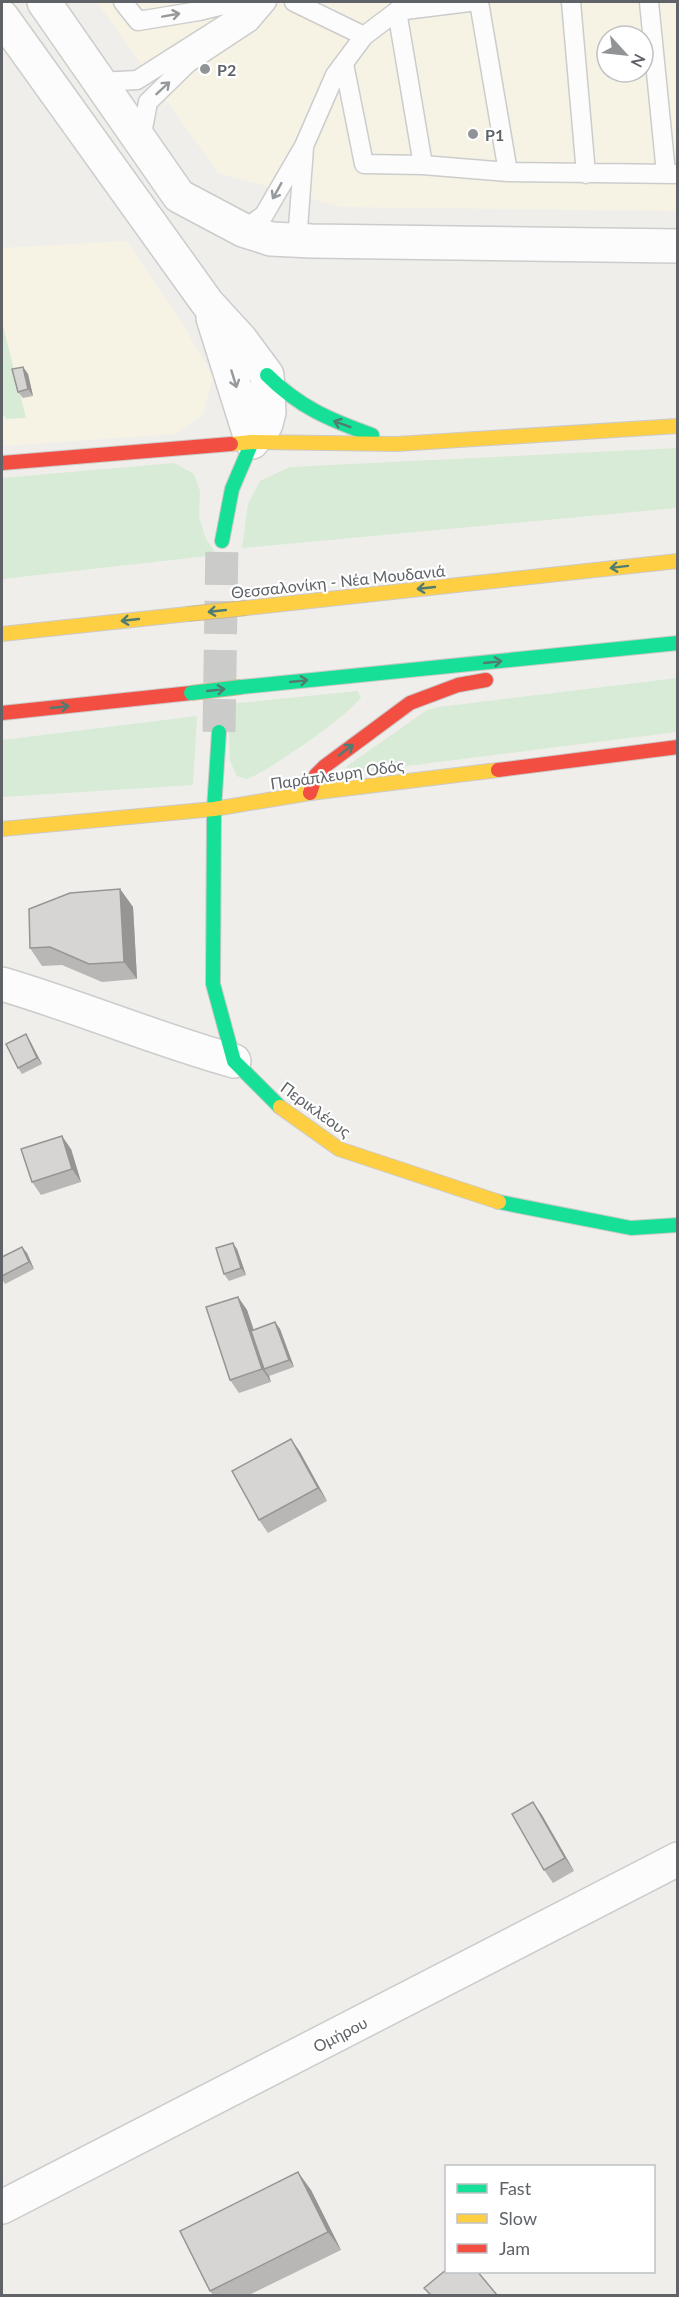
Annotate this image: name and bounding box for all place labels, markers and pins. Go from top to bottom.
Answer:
place label: P2 [217,60,236,79]
marker: P2 [198,62,212,76]
place label: P1 [485,125,504,144]
marker: P1 [466,127,480,141]

